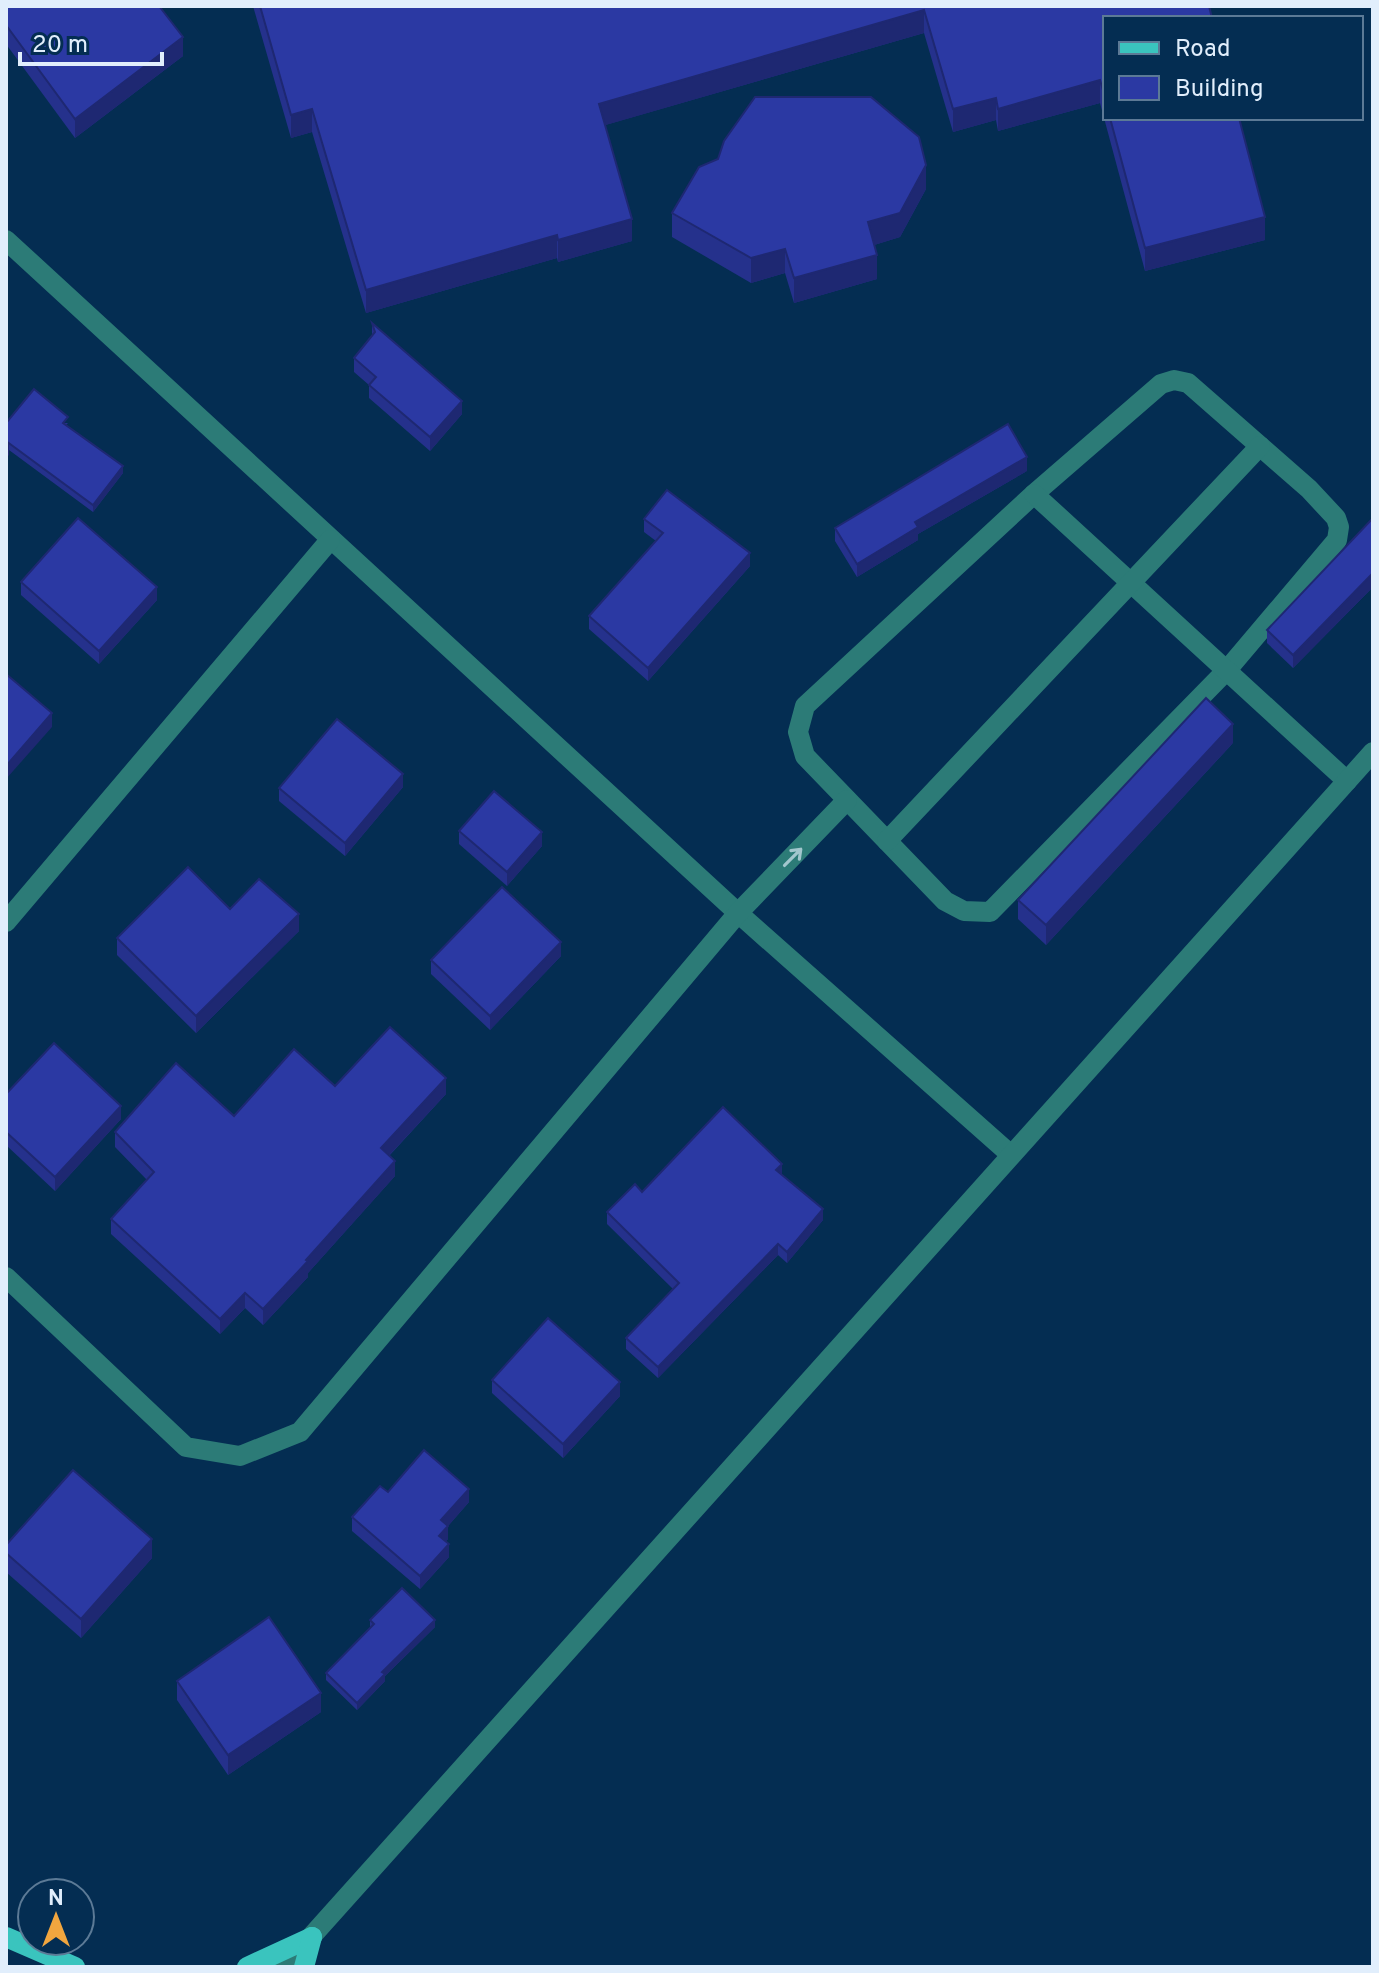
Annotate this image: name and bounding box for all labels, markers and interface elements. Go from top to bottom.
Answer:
scale bar [20,16,162,66]
legend [1103,16,1363,120]
text: 20 m [32,31,88,61]
text: Road [1175,35,1231,65]
text: Building [1175,75,1264,105]
one-way arrow [783,848,802,867]
north arrow [16,1877,96,1957]
text: N [48,1886,64,1913]

